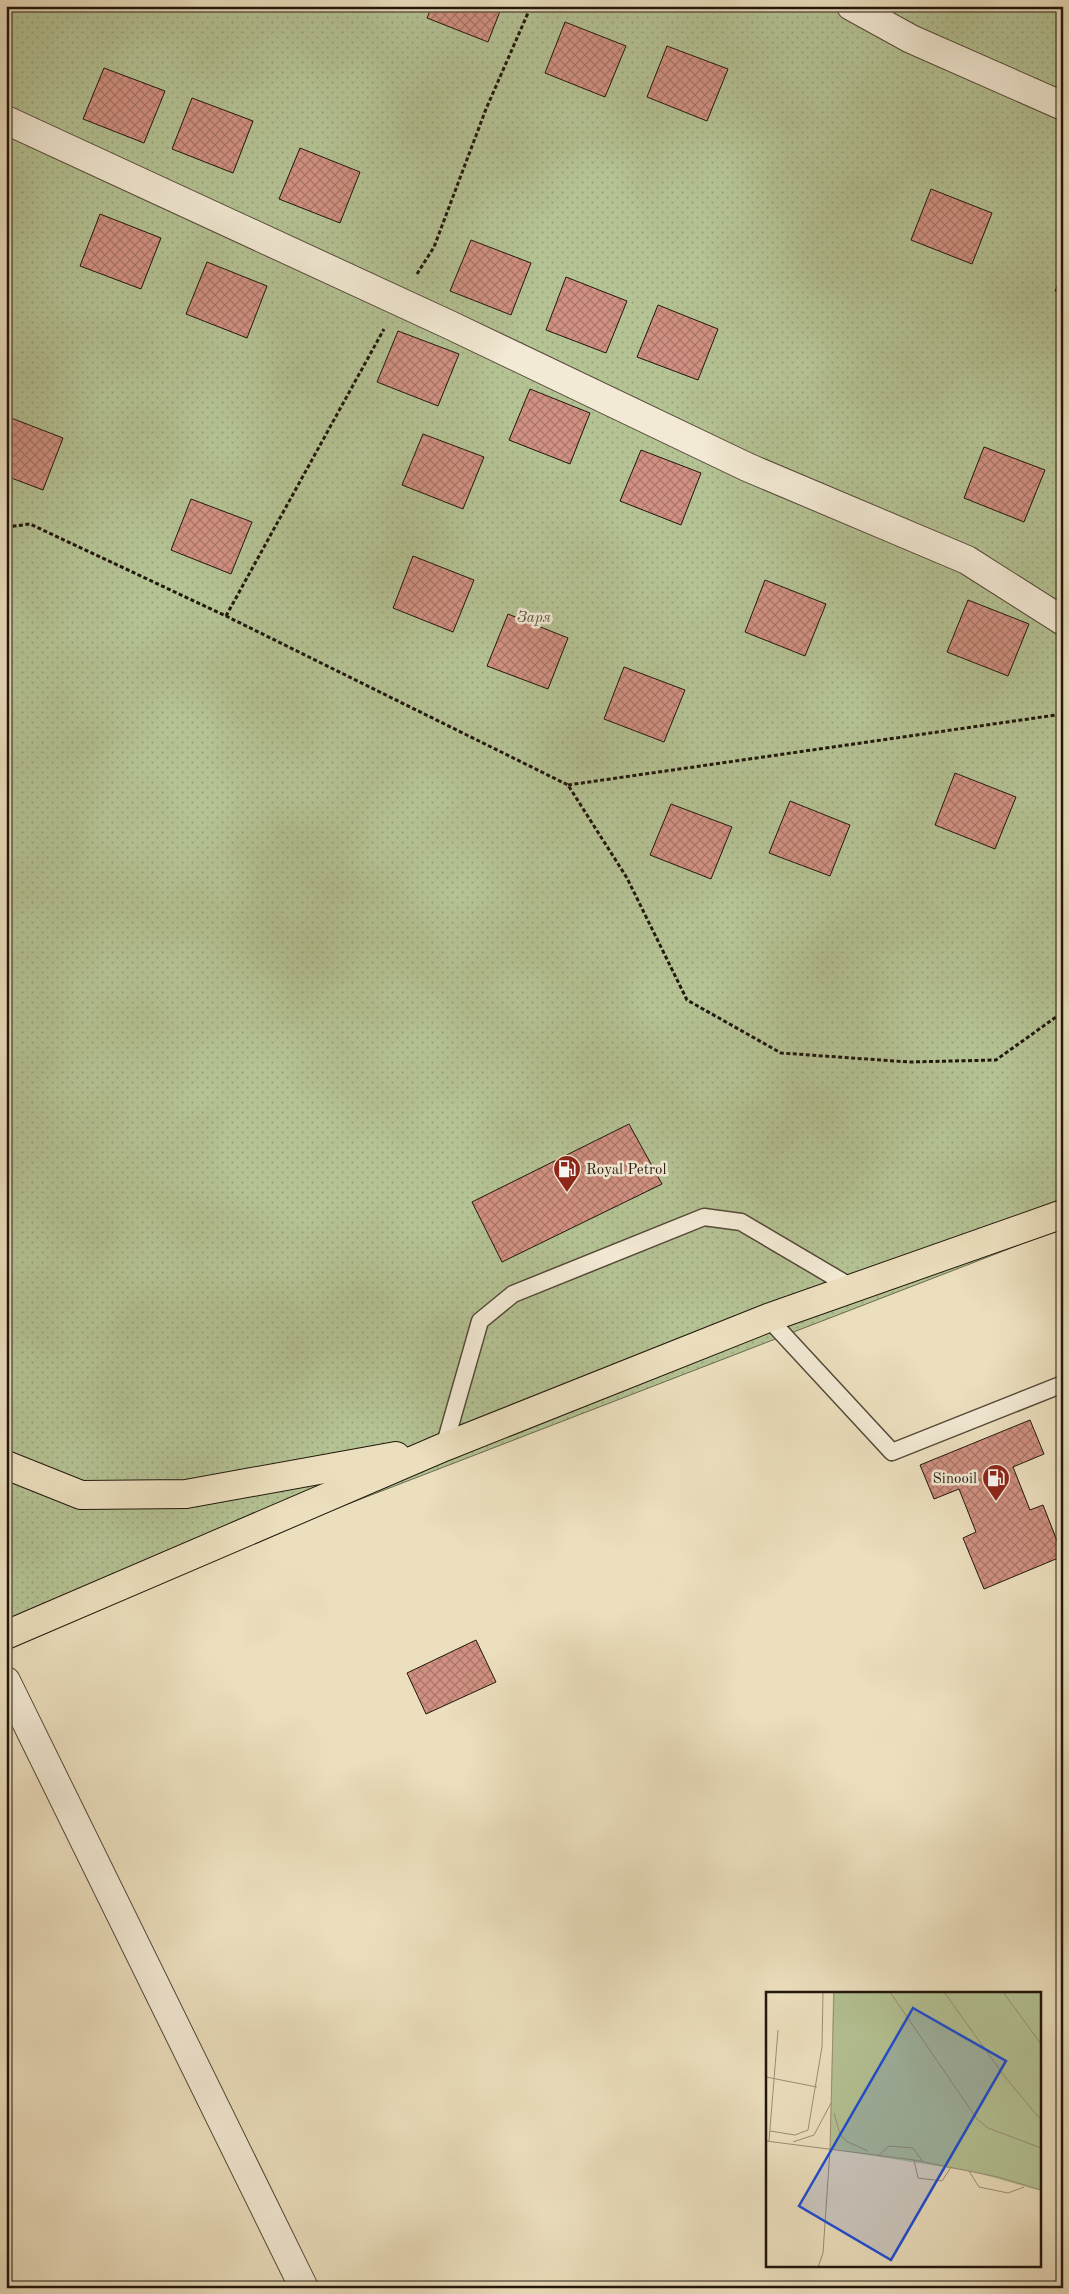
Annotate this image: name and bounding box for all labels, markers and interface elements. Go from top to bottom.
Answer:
park label: Заря [517,610,551,626]
fuel station icon: Royal Petrol [552,1154,582,1193]
place label: Royal Petrol [586,1163,667,1178]
fuel station icon: Sinooil [981,1463,1011,1502]
place label: Sinooil [933,1472,977,1487]
inset map [766,1992,1042,2266]

